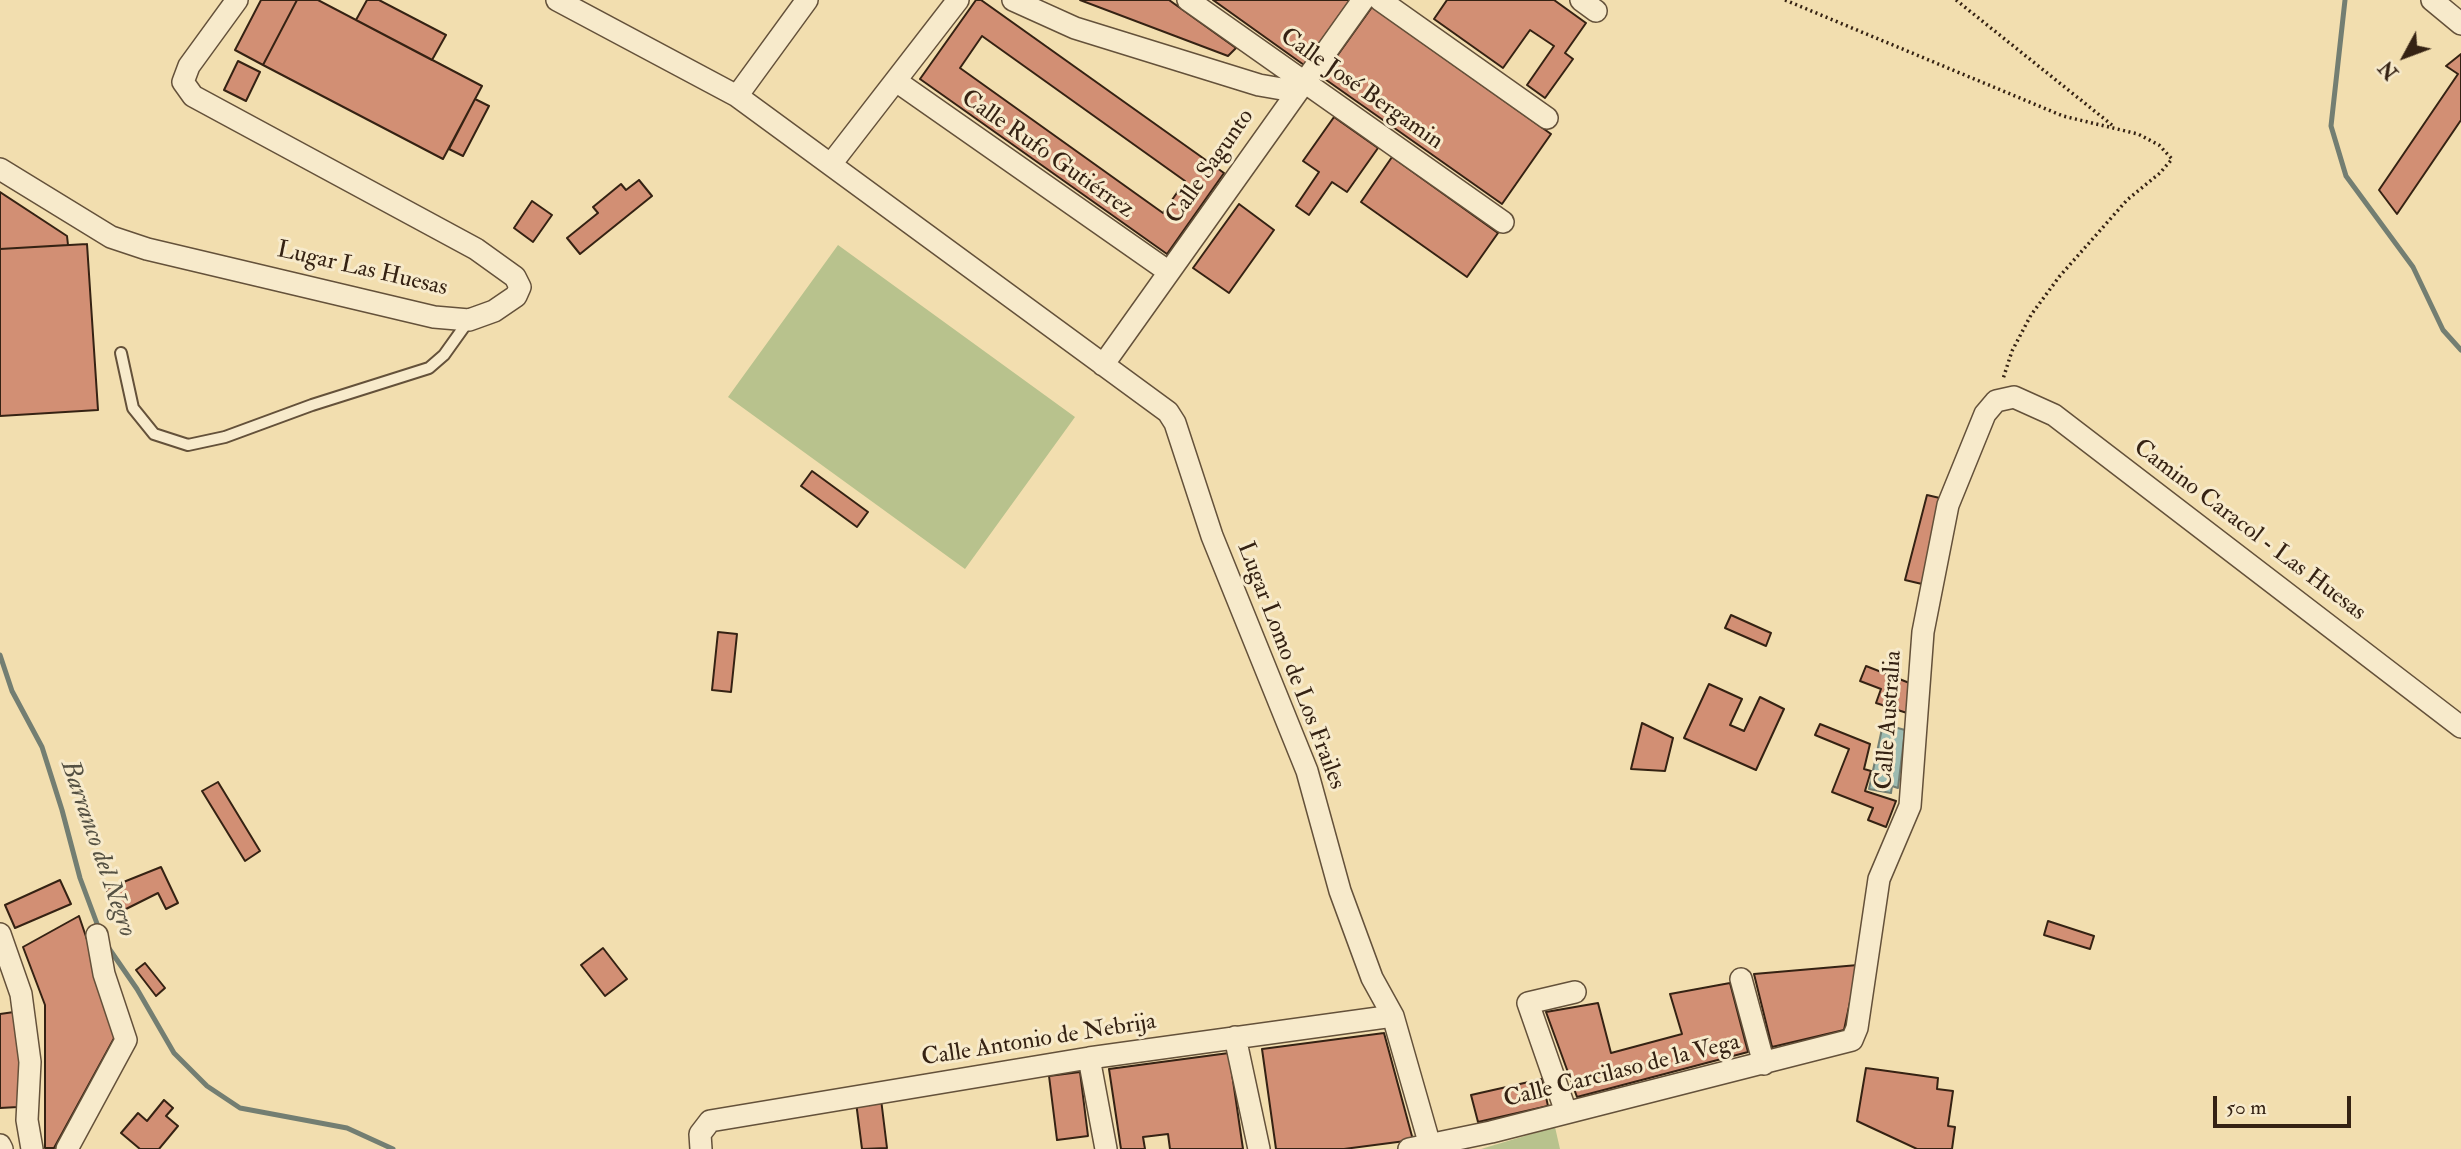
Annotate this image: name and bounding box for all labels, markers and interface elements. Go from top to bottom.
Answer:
north arrow [2370,21,2440,91]
street label: Calle José Bergamin [1274,23,1448,157]
text: N [2375,55,2404,84]
street label: Calle Rufo Gutiérrez [955,85,1139,225]
street label: Calle Sagunto [1161,104,1261,230]
street label: Lugar Las Huesas [274,236,450,304]
street label: Camino Caracol - Las Huesas [2127,434,2371,628]
street label: Lugar Lomo de Los Frailes [1229,538,1351,794]
street label: Calle Australia [1871,649,1909,791]
water label: Barranco del Negro [52,757,142,941]
street label: Calle Antonio de Nebrija [920,1008,1158,1074]
street label: Calle Carcilaso de la Vega [1501,1029,1743,1115]
scale bar [2216,1082,2354,1126]
text: 50 m [2226,1094,2267,1121]

